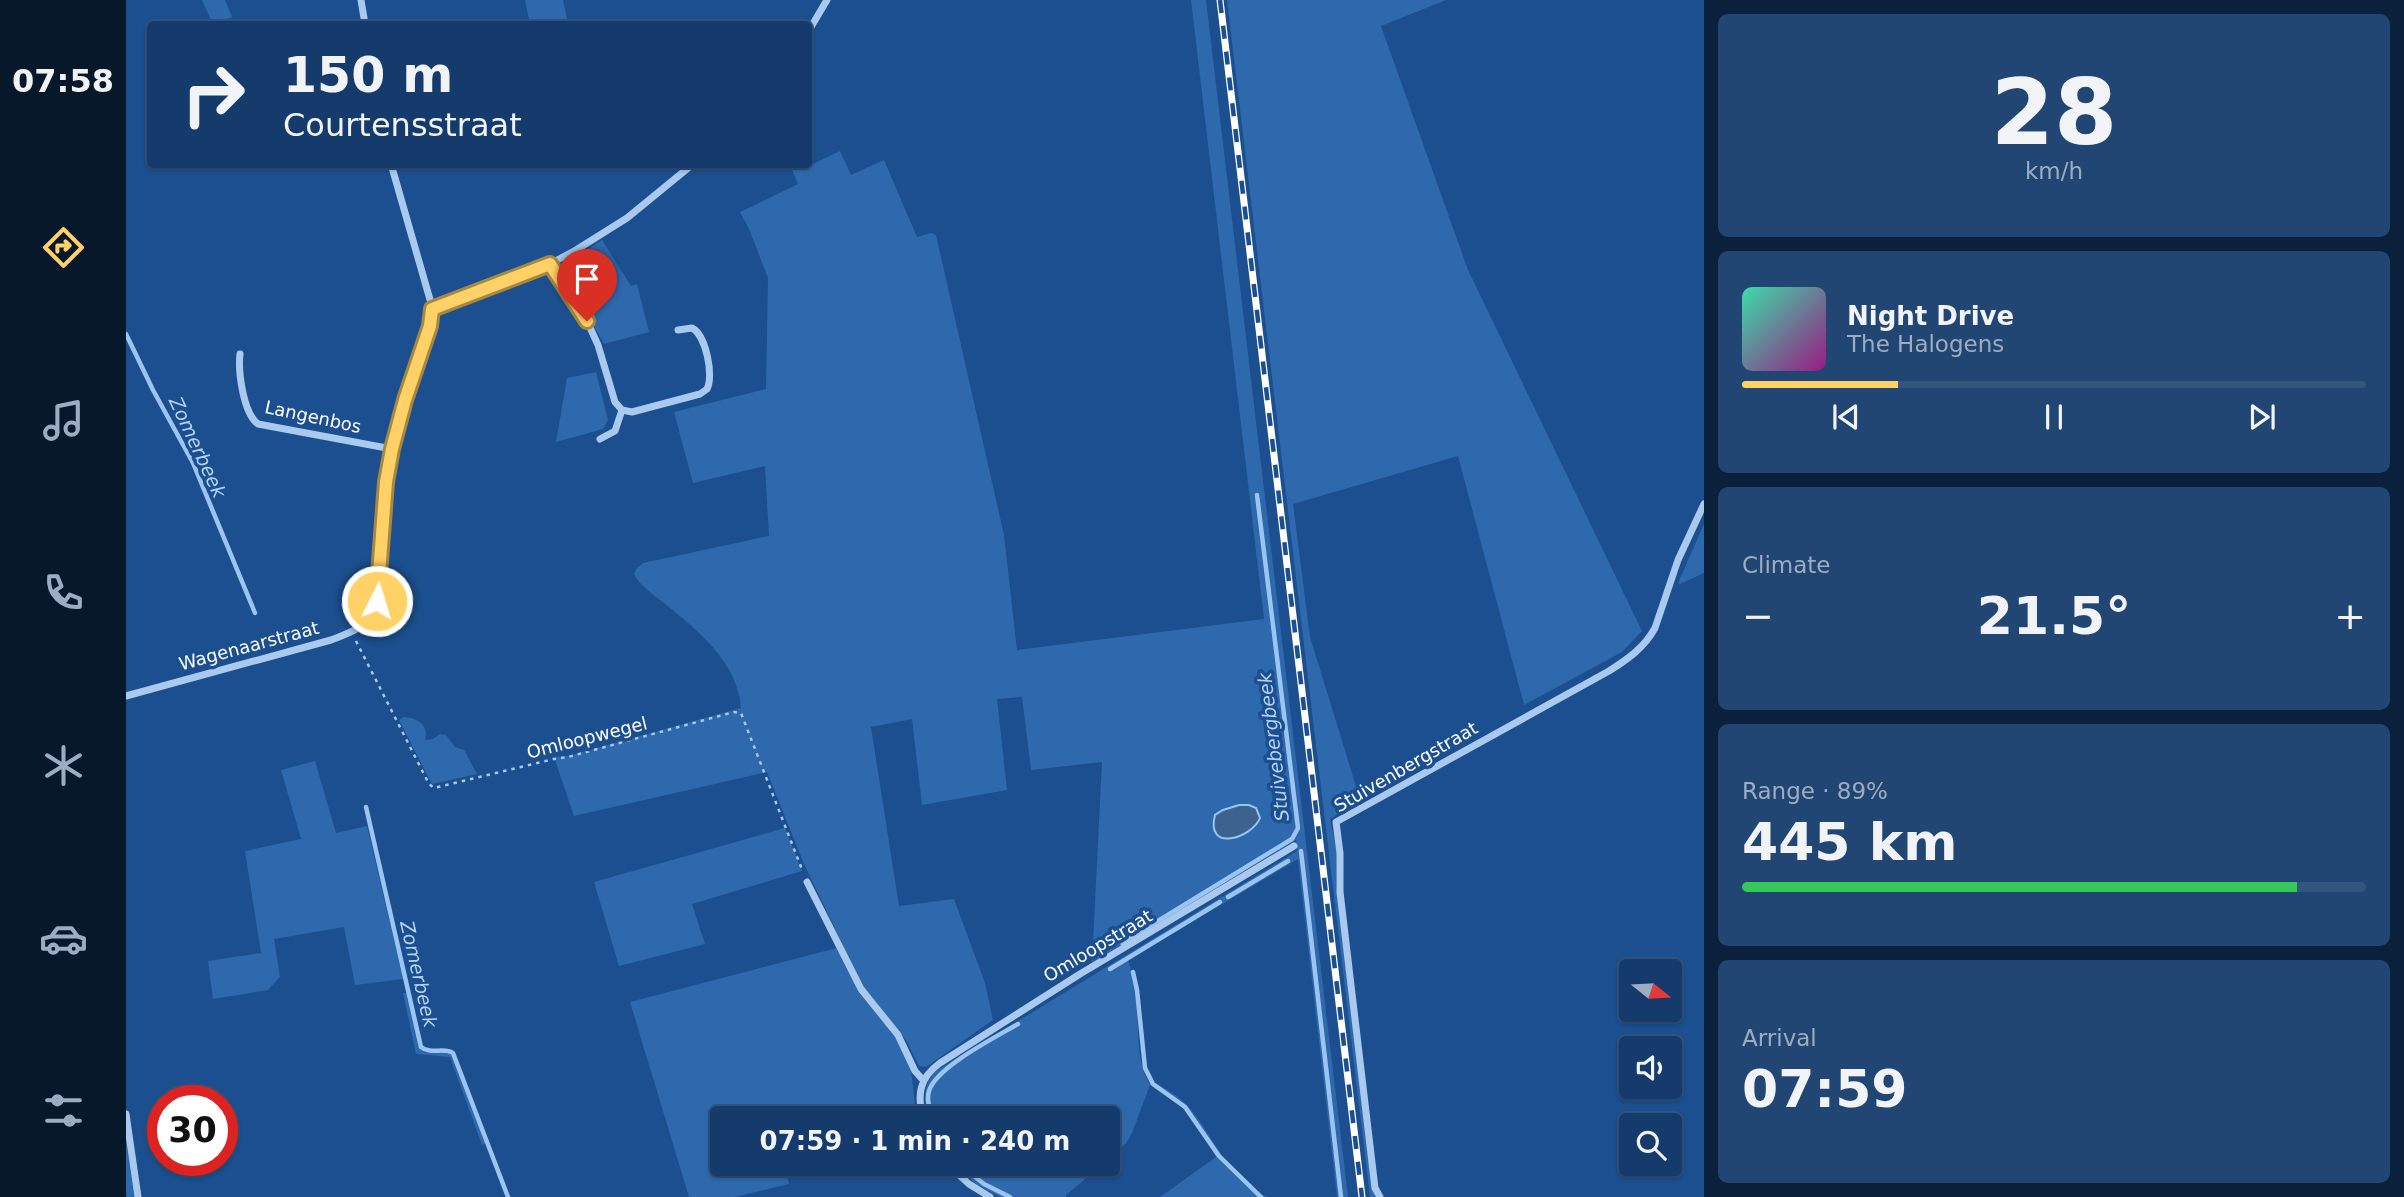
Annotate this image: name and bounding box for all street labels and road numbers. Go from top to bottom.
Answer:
street label: Langenbos [263,396,363,437]
street label: Wagenaarstraat [177,617,321,674]
street label: Omloopwegel [524,712,649,763]
street label: Stuivenbergstraat [1330,717,1481,816]
street label: Omloopstraat [1040,905,1156,986]

